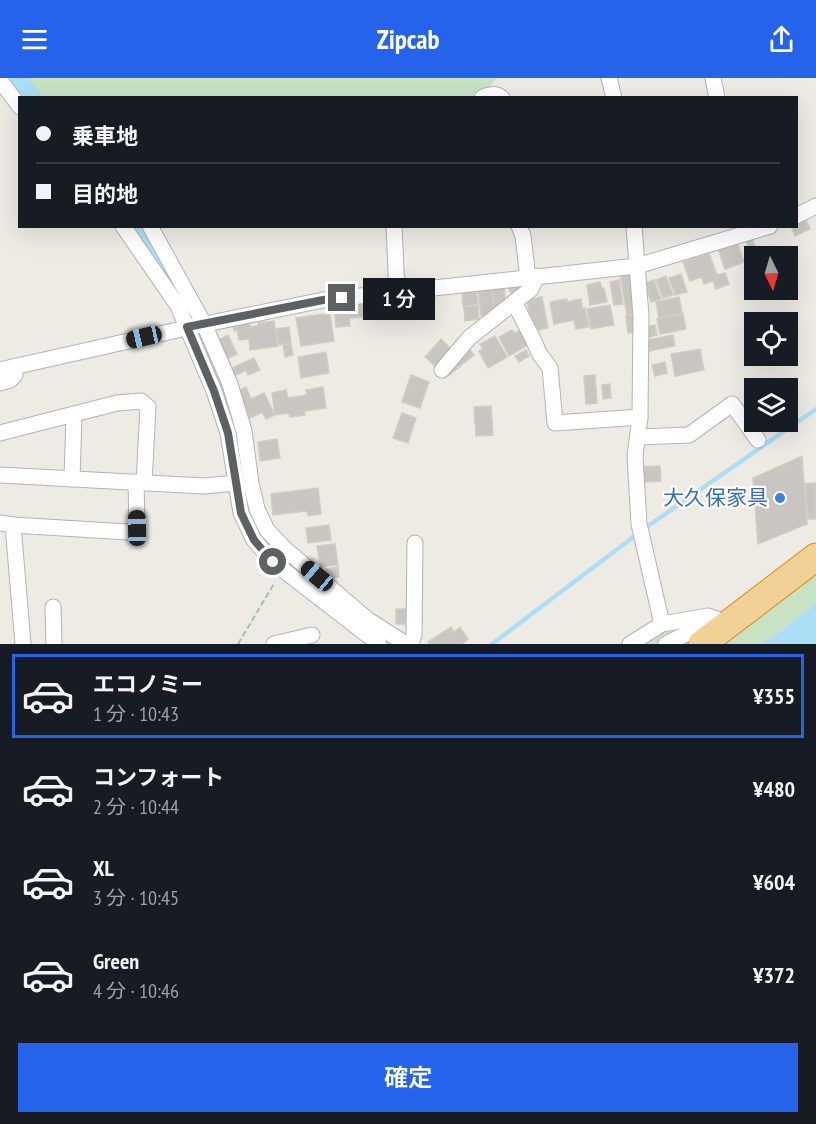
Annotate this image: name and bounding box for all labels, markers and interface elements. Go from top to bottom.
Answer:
text: Zipcab [377,22,439,56]
icon: menu [18,23,51,56]
icon: share [765,23,798,56]
text: 乗車地 [72,122,138,150]
text: 目的地 [72,180,138,208]
north arrow [744,246,798,300]
map controls [744,246,798,432]
callout: 1 分 [363,277,435,319]
route end [328,284,355,311]
text: 1 分 [382,286,416,312]
button: locate [744,312,798,366]
car [124,324,164,350]
button: layers [744,378,798,432]
place label: 大久保家具 [663,484,768,511]
marker: 大久保家具 [773,491,787,505]
car [128,510,146,546]
route start [259,548,286,575]
car [297,558,337,594]
icon: car [21,669,75,723]
text: エコノミー [93,670,203,698]
text: ¥355 [753,682,795,710]
text: 1 分 · 10:43 [93,701,179,727]
icon: car [21,762,75,816]
text: コンフォート [93,763,224,791]
text: ¥480 [753,775,795,803]
text: 2 分 · 10:44 [93,794,179,820]
text: XL [93,854,114,882]
icon: car [21,855,75,909]
text: ¥604 [753,868,795,896]
text: 3 分 · 10:45 [93,885,179,911]
text: Green [93,947,139,975]
icon: car [21,948,75,1002]
text: ¥372 [753,961,795,989]
text: 4 分 · 10:46 [93,978,179,1004]
button: 確定 [18,1043,798,1112]

